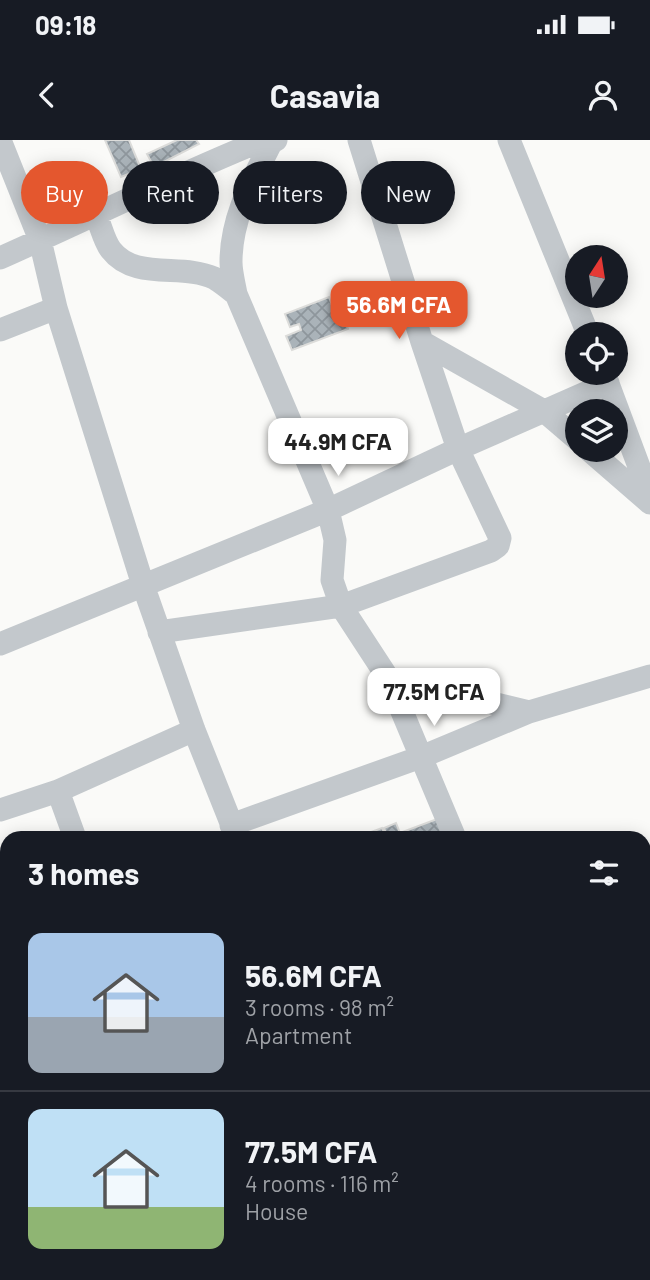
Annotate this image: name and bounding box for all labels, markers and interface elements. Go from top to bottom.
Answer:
text: 09:18 [35,9,96,40]
icon: back [28,76,66,114]
text: Casavia [270,76,380,114]
icon: person [584,76,622,114]
chip: Buy [21,161,108,224]
chip: Rent [122,161,219,224]
chip: Filters [233,161,347,224]
chip: New [361,161,455,224]
north arrow [565,245,628,308]
map controls [565,245,628,462]
pin: 56.6M CFA [319,282,479,341]
text: 56.6M CFA [347,290,451,318]
button: locate [565,322,628,385]
button: layers [565,399,628,462]
pin: 44.9M CFA [258,418,418,478]
text: 44.9M CFA [284,427,392,455]
pin: 77.5M CFA [354,668,514,728]
text: 77.5M CFA [383,677,485,705]
icon: filters [585,854,623,892]
text: 3 homes [28,855,139,891]
text: 56.6M CFA [245,957,382,993]
icon: home [84,961,168,1045]
text: 3 rooms · 98 m² [245,993,394,1021]
text: Apartment [245,1021,352,1049]
text: 77.5M CFA [245,1133,377,1169]
icon: home [84,1137,168,1221]
text: 4 rooms · 116 m² [245,1169,399,1197]
text: House [245,1197,308,1225]

